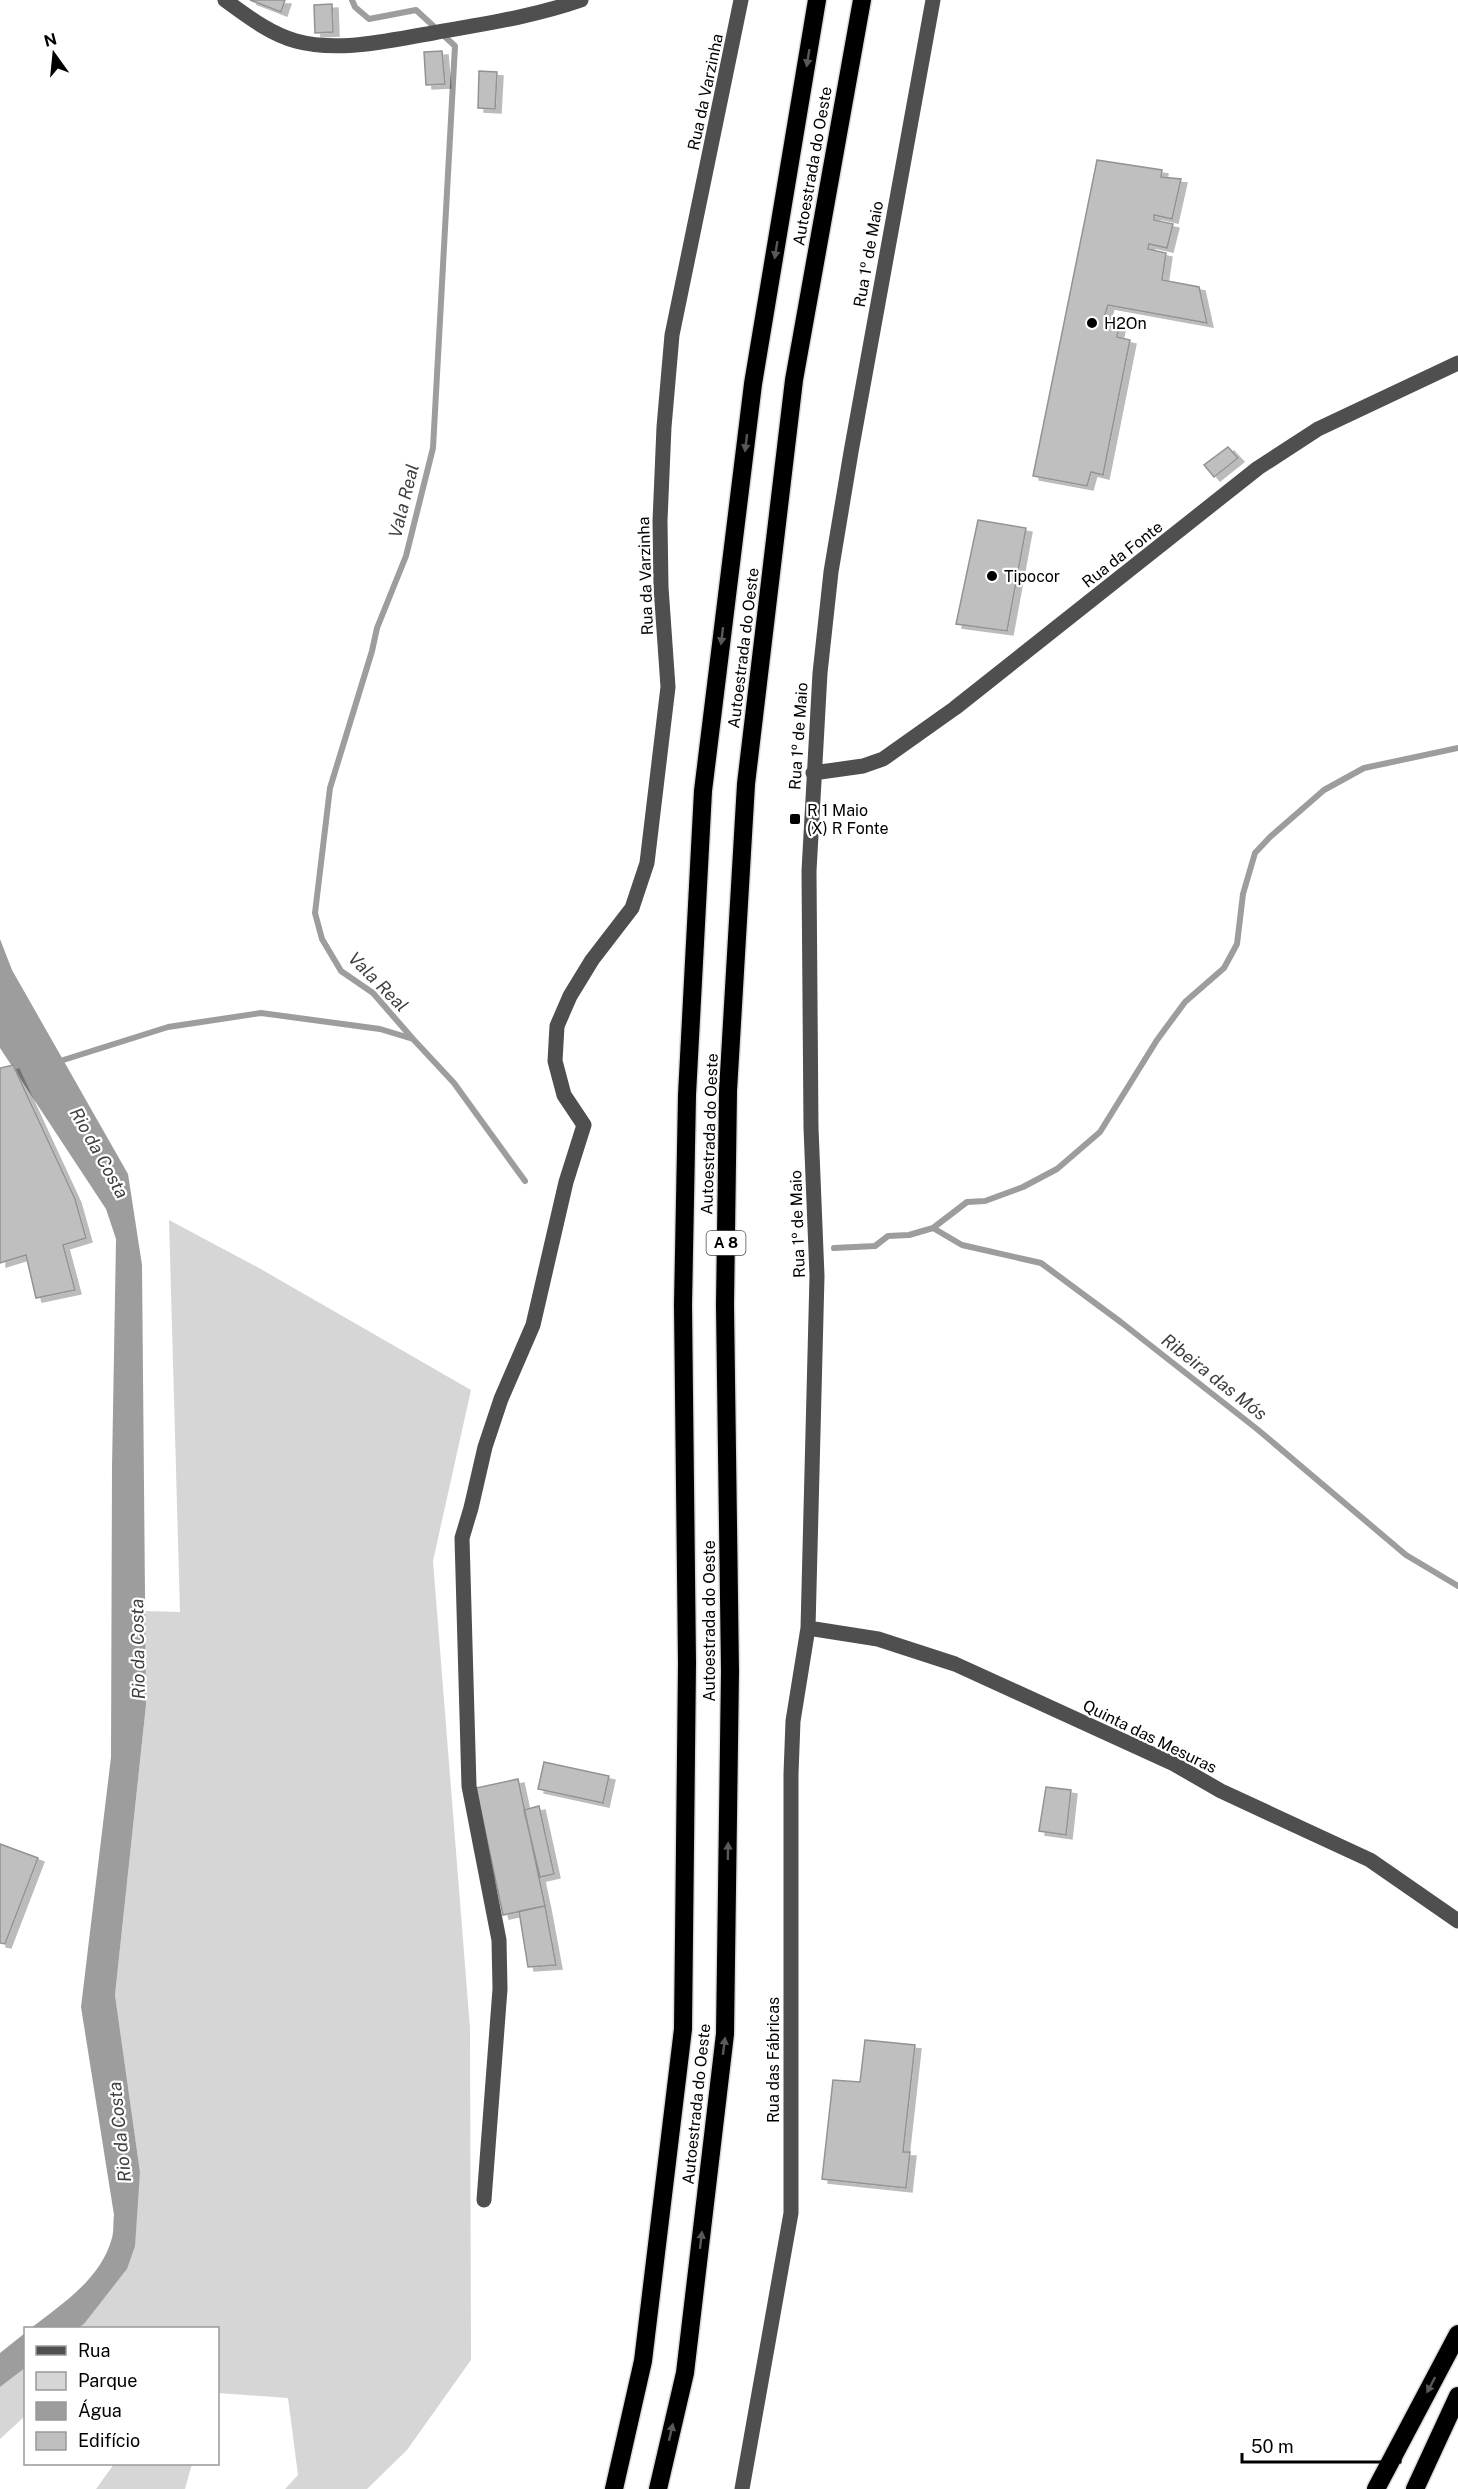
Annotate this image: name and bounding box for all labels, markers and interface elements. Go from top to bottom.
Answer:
north arrow [24,24,84,84]
text: N [42,29,59,51]
street label: Rua da Varzinha [684,32,727,152]
one-way arrow [803,48,812,67]
street label: Autoestrada do Oeste [789,85,836,247]
street label: Rua 1º de Maio [850,199,887,309]
one-way arrow [771,241,780,260]
place label: H2On [1104,314,1147,333]
marker: H2On [1085,316,1099,330]
one-way arrow [741,433,751,452]
water label: Vala Real [384,462,423,540]
street label: Rua da Varzinha [634,516,657,636]
street label: Rua da Fonte [1078,517,1166,592]
street label: Autoestrada do Oeste [724,567,763,729]
place label: Tipocor [1004,567,1060,586]
marker: Tipocor [985,569,999,583]
one-way arrow [717,627,727,646]
street label: Rua 1º de Maio [785,682,812,790]
place label: R 1 Maio (X) R Fonte [807,801,889,838]
marker: R 1 Maio (X) R Fonte [788,812,802,826]
water label: Vala Real [344,948,412,1016]
street label: Autoestrada do Oeste [697,1053,722,1215]
water label: Rio da Costa [66,1104,133,1202]
street label: Rua 1º de Maio [786,1170,809,1278]
road number: A 8 [706,1231,746,1255]
water label: Ribeira das Mós [1158,1329,1271,1424]
street label: Autoestrada do Oeste [700,1540,719,1702]
water label: Rio da Costa [126,1599,149,1700]
street label: Quinta das Mesuras [1080,1696,1220,1777]
one-way arrow [723,1842,732,1861]
street label: Rua das Fábricas [764,1997,783,2123]
street label: Autoestrada do Oeste [679,2023,714,2185]
one-way arrow [719,2036,728,2055]
water label: Rio da Costa [104,2081,135,2183]
one-way arrow [696,2230,706,2249]
legend [24,2327,219,2465]
text: Rua [78,2340,110,2361]
text: Parque [78,2370,138,2391]
one-way arrow [1426,2377,1436,2394]
text: Água [78,2399,122,2421]
one-way arrow [667,2423,677,2441]
scale bar [1242,2426,1400,2464]
text: Edifício [78,2430,140,2451]
text: 50 m [1251,2436,1294,2457]

